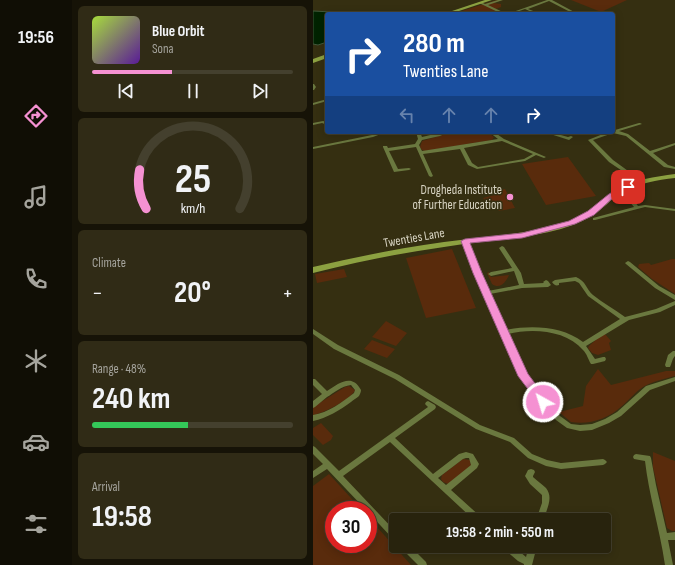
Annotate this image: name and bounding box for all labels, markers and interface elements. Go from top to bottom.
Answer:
text: Blue Orbit [152,22,204,41]
text: 19:56 [18,27,54,48]
text: 280 m [403,27,465,60]
icon: right [337,28,389,80]
text: Sona [152,41,174,57]
text: Twenties Lane [403,61,489,82]
icon: previous [115,80,137,102]
icon: pause [182,80,204,102]
icon: next [249,80,271,102]
icon: directions [22,102,50,130]
icon: left [396,104,418,126]
icon: ahead [438,104,460,126]
icon: ahead [480,104,502,126]
icon: right [522,104,544,126]
text: 25 [174,154,211,203]
pin [611,170,645,204]
icon: arrive [617,176,639,198]
place label: Drogheda Institute of Further Education [413,182,502,213]
icon: music [22,183,50,211]
marker: Drogheda Institute of Further Education [505,192,515,202]
text: km/h [180,199,205,216]
street label: Twenties Lane [382,225,446,251]
text: Climate [92,255,126,271]
icon: phone [22,265,50,293]
text: 20° [174,275,211,311]
text: − [92,280,103,307]
text: + [282,280,293,307]
icon: climate [22,347,50,375]
text: Range · 48% [92,361,146,377]
text: 240 km [92,381,171,417]
position arrow [522,381,564,423]
icon: car [22,428,50,456]
text: Arrival [92,479,120,495]
text: 19:58 [92,499,152,535]
speed limit sign: 30 [325,501,377,553]
icon: filters [22,510,50,538]
text: 19:58 · 2 min · 550 m [446,523,554,542]

